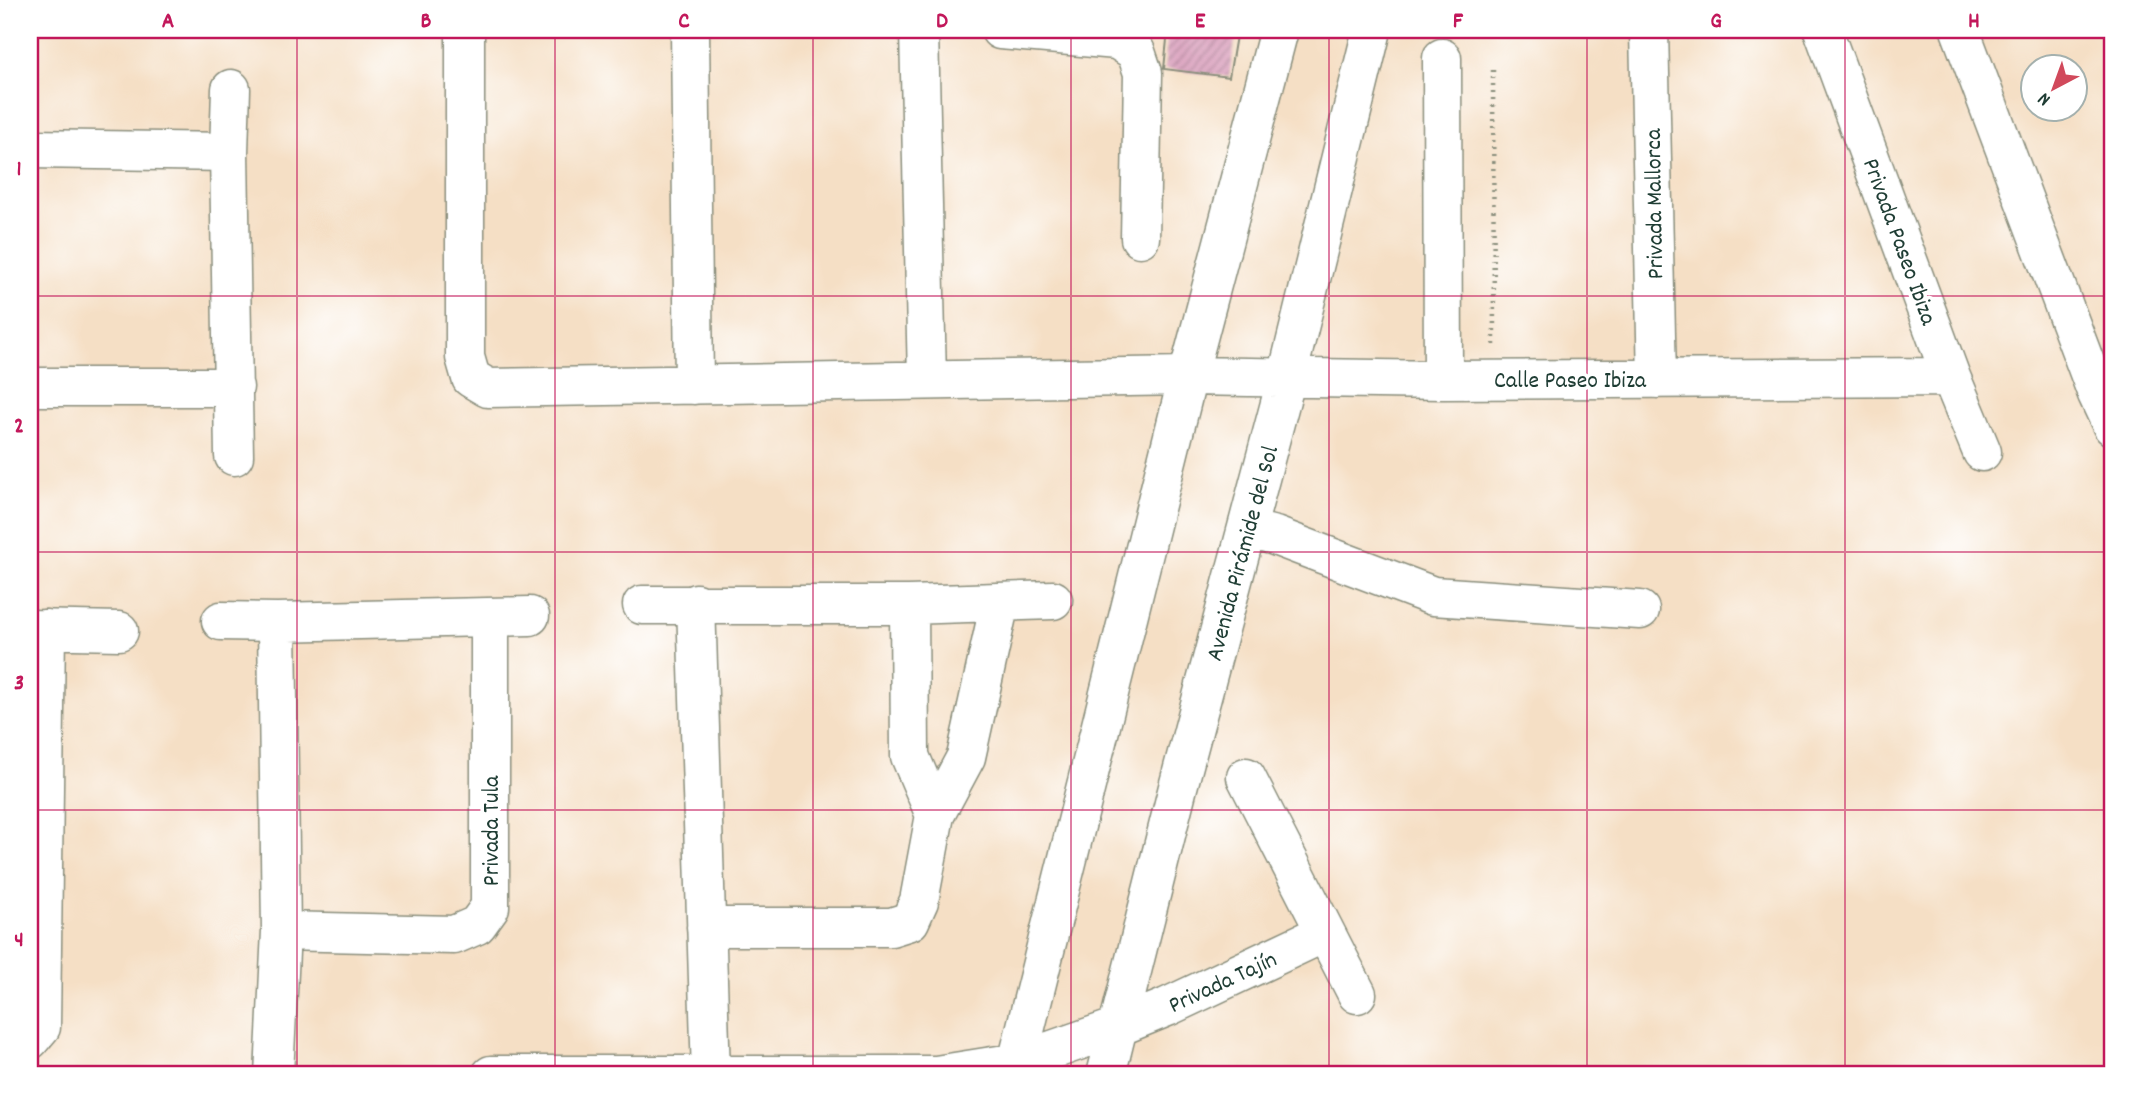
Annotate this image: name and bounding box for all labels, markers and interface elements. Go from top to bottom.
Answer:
text: A [162,6,174,39]
text: B [421,6,432,39]
text: C [678,6,690,39]
text: D [936,6,948,39]
text: E [1195,6,1206,39]
text: F [1453,6,1464,39]
text: G [1710,6,1722,39]
text: H [1968,6,1980,39]
north arrow [2020,52,2090,122]
text: N [2033,85,2058,111]
street label: Privada Mallorca [1638,128,1674,280]
text: 1 [16,154,22,187]
street label: Privada Paseo Ibiza [1852,154,1944,331]
street label: Calle Paseo Ibiza [1494,365,1647,399]
text: 2 [14,411,24,444]
street label: Avenida Pirámide del Sol [1199,442,1289,665]
text: 3 [14,668,24,701]
street label: Privada Tula [476,775,510,886]
text: 4 [14,925,24,958]
street label: Privada Tajín [1163,944,1283,1024]

